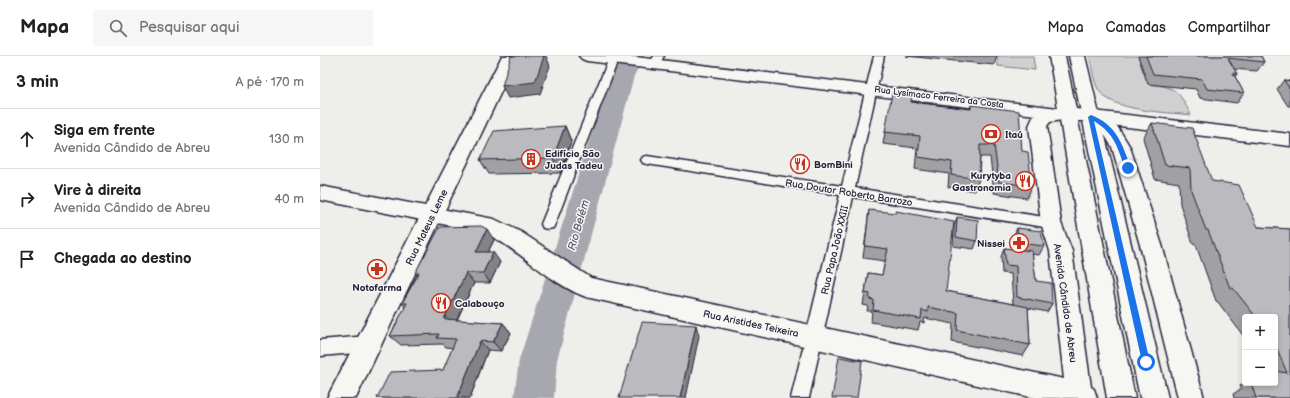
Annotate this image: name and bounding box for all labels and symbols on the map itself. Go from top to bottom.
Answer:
street label: Rua Lysímaco Ferreira da Costa [874,84,1004,111]
bank icon: Itaú [980,123,1002,145]
place label: Itaú [1005,129,1023,141]
building icon: Edifício São Judas Tadeu [520,148,542,170]
place label: Edifício São Judas Tadeu [545,148,603,172]
restaurant icon: BomBini [789,153,811,175]
place label: BomBini [814,159,853,171]
route end [1119,159,1137,177]
place label: Kurytyba Gastronomia [952,170,1011,194]
restaurant icon: Kurytyba Gastronomia [1014,170,1036,192]
street label: Rua Doutor Roberto Barrozo [784,177,914,209]
street label: Rua Mateus Leme [403,188,450,267]
water label: Rio Belém [565,199,592,252]
street label: Rua Papa João XXIII [819,205,851,296]
pharmacy icon: Nissei [1008,232,1030,254]
place label: Nissei [977,238,1005,250]
street label: Avenida Cândido de Abreu [1051,243,1079,363]
pharmacy icon: Notofarma [366,258,388,280]
place label: Notofarma [352,282,402,294]
restaurant icon: Calabouço [430,292,452,314]
place label: Calabouço [455,298,505,310]
street label: Rua Aristides Teixeira [702,308,800,340]
route start [1137,353,1155,371]

